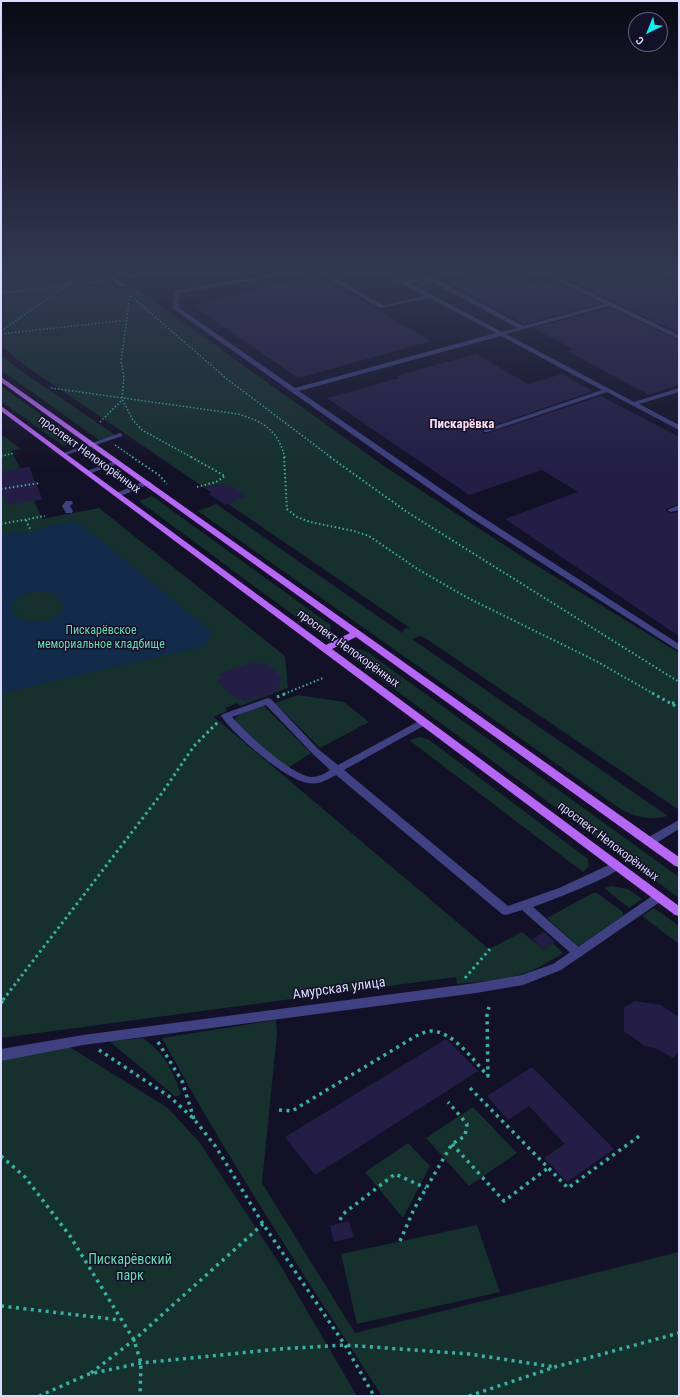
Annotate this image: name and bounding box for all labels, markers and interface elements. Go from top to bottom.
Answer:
north arrow [628,12,668,52]
text: С [633,34,647,47]
street label: проспект Непокорённых [35,413,143,497]
district label: Пискарёвка [430,417,494,433]
street label: проспект Непокорённых [294,607,402,691]
park label: Пискарёвское мемориальное кладбище [37,624,165,652]
street label: проспект Непокорённых [555,799,661,885]
street label: Амурская улица [291,974,387,1004]
park label: Пискарёвский парк [88,1252,172,1284]

